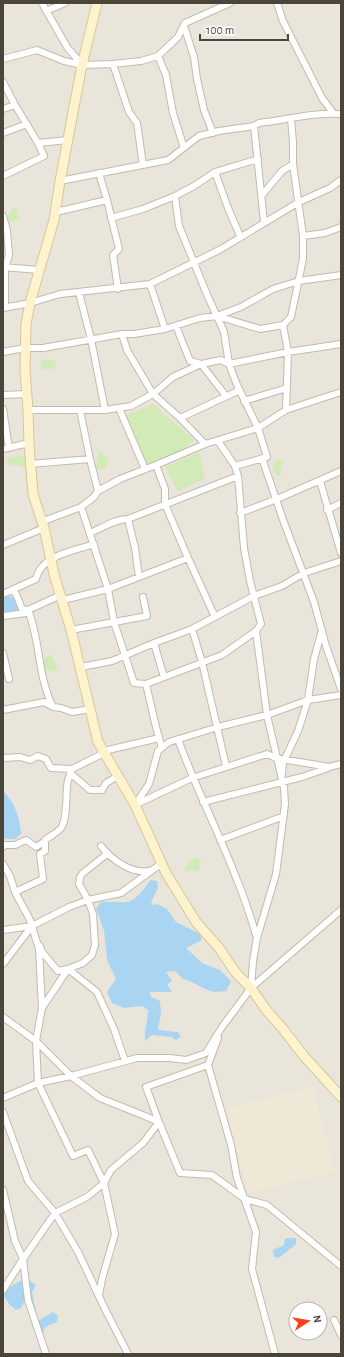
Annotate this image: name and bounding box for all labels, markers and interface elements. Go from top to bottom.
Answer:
scale bar [200,16,288,42]
text: 100 m [206,24,234,36]
north arrow [288,1301,328,1341]
text: N [311,1314,323,1324]

